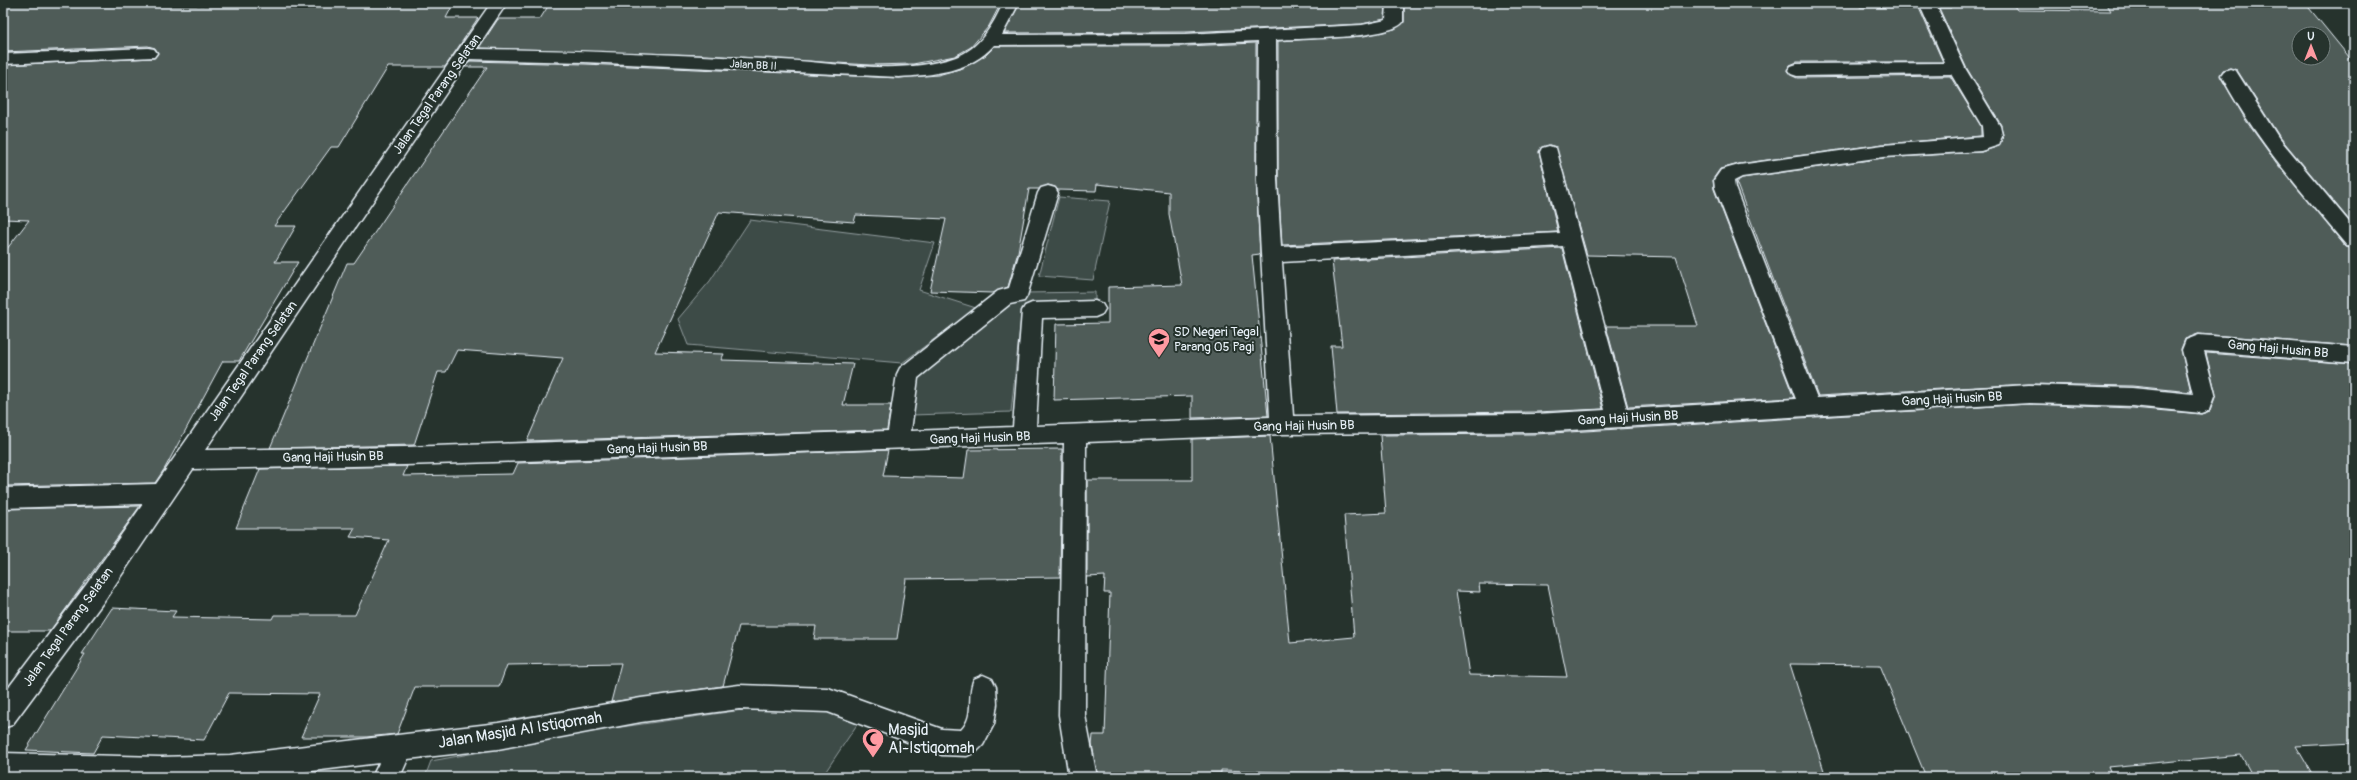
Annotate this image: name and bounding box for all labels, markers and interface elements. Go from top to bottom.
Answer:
north arrow [2291,26,2331,66]
text: U [2307,30,2315,43]
street label: Jalan Tegal Parang Selatan [389,31,485,157]
street label: Jalan BB II [729,57,777,73]
street label: Jalan Tegal Parang Selatan [205,298,301,424]
place label: SD Negeri Tegal Parang 05 Pagi [1174,324,1259,355]
school or university icon: SD Negeri Tegal Parang 05 Pagi [1146,326,1172,359]
street label: Gang Haji Husin BB [2227,337,2329,361]
street label: Gang Haji Husin BB [1901,388,2003,410]
street label: Gang Haji Husin BB [1577,407,1679,429]
street label: Gang Haji Husin BB [1253,417,1355,435]
street label: Gang Haji Husin BB [929,428,1031,448]
street label: Gang Haji Husin BB [606,438,708,458]
street label: Gang Haji Husin BB [282,448,384,466]
street label: Jalan Tegal Parang Selatan [19,564,117,690]
street label: Jalan Masjid Al Istiqomah [437,707,603,753]
place label: Masjid Al-Istiqomah [888,720,975,758]
mosque icon: Masjid Al-Istiqomah [860,726,886,759]

